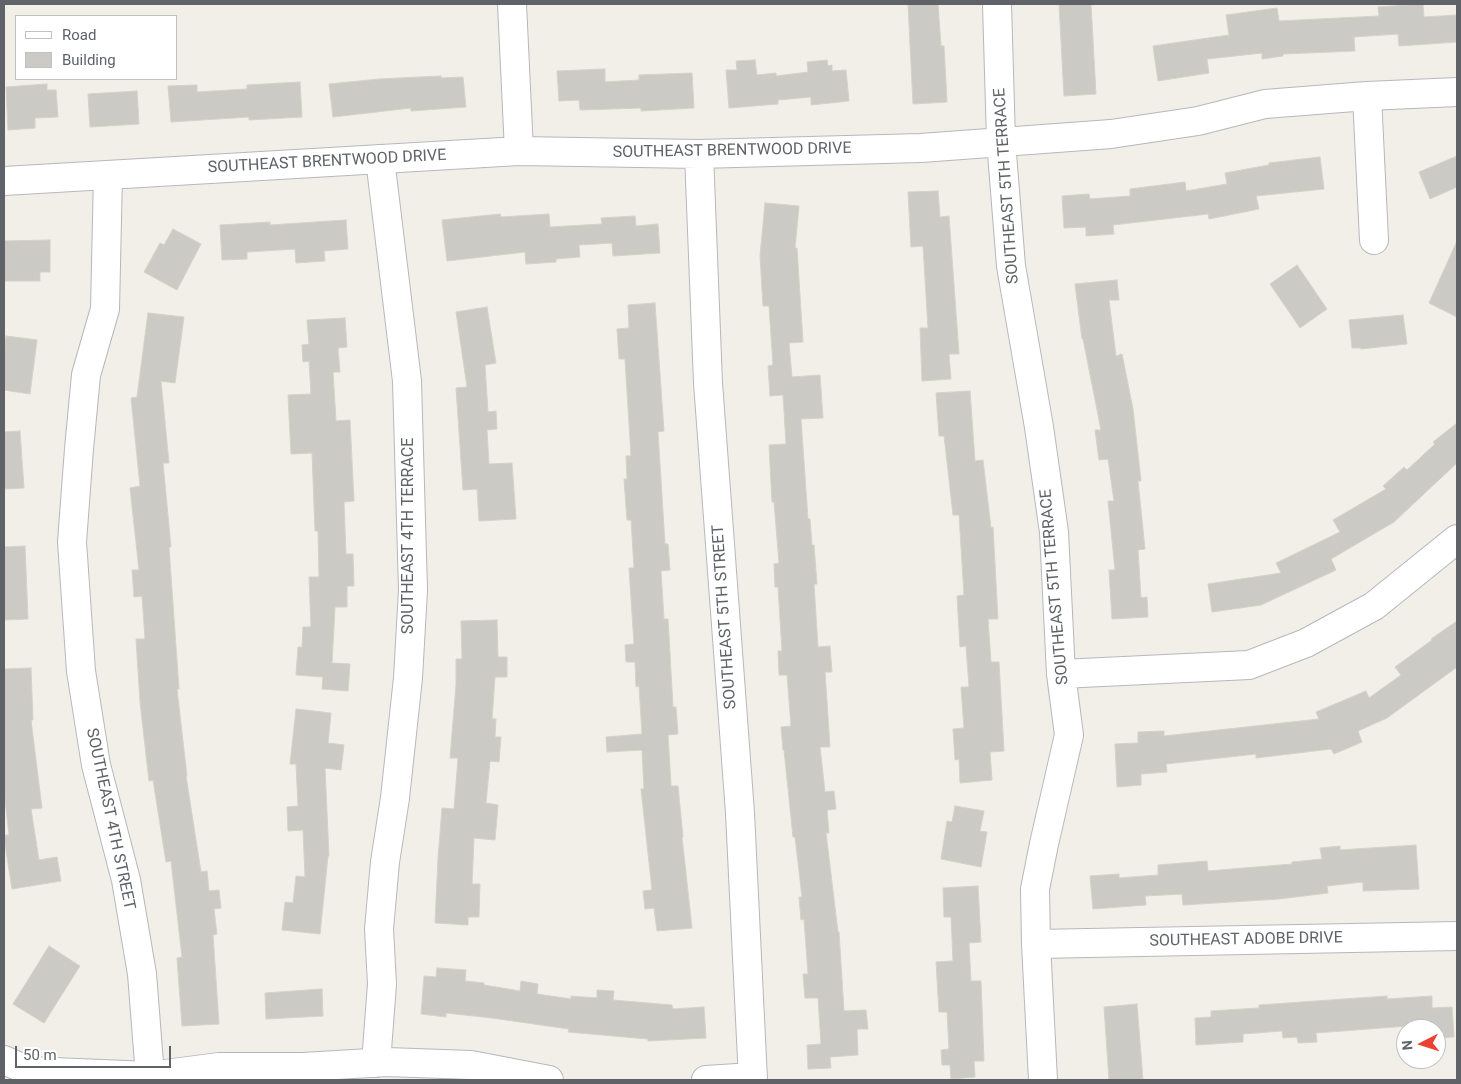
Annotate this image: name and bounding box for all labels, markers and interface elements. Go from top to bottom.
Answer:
legend [15,15,178,80]
text: Road [62,26,96,44]
text: Building [62,51,116,69]
street label: SOUTHEAST 5TH TERRACE [991,87,1023,285]
street label: SOUTHEAST BRENTWOOD DRIVE [612,139,852,163]
street label: SOUTHEAST BRENTWOOD DRIVE [207,146,447,178]
street label: SOUTHEAST 4TH TERRACE [399,438,419,634]
street label: SOUTHEAST 5TH TERRACE [1037,488,1073,686]
street label: SOUTHEAST 5TH STREET [709,524,741,710]
street label: SOUTHEAST 4TH STREET [81,726,139,912]
street label: SOUTHEAST ADOBE DRIVE [1149,929,1343,951]
north arrow [1396,1019,1446,1069]
scale bar [18,1036,174,1068]
text: N [1399,1040,1415,1051]
text: 50 m [23,1046,57,1064]

